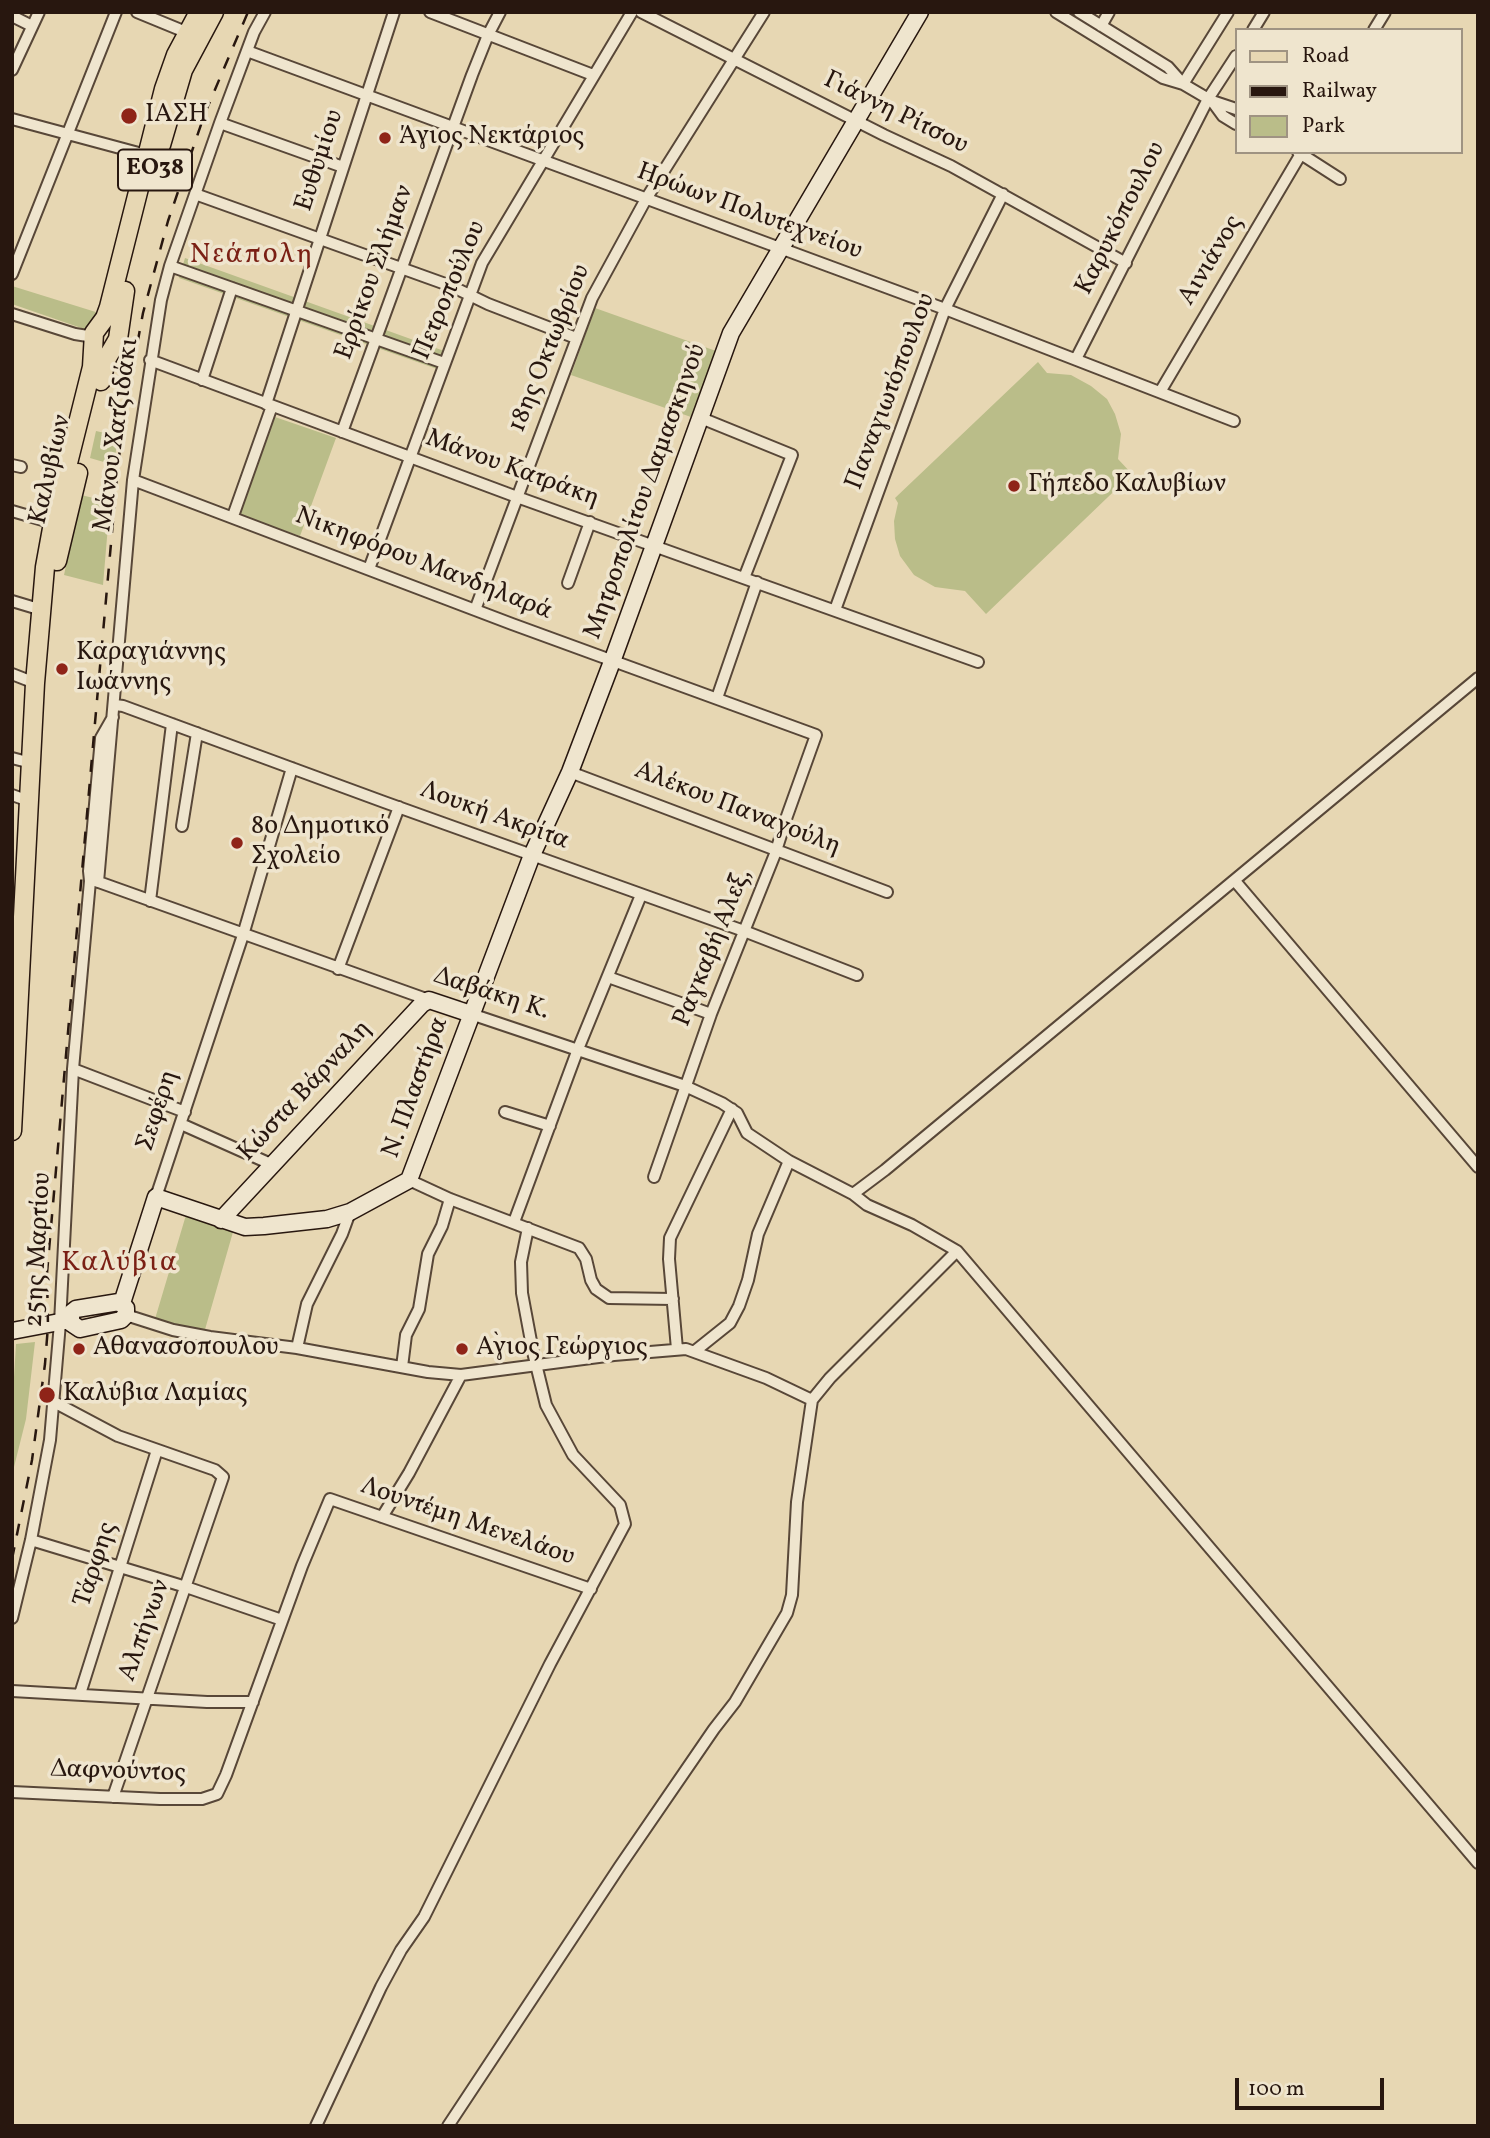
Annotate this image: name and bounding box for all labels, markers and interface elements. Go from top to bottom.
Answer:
legend [1234,28,1462,154]
text: Road [1302,42,1349,71]
street label: Γιάννη Ρίτσου [818,66,972,162]
text: Railway [1302,77,1377,106]
place label: ΙΑΣΗ [145,100,208,132]
marker: ΙΑΣΗ [119,106,139,126]
street label: Ευθυμίου [290,106,352,216]
text: Park [1302,112,1345,141]
place label: Άγιος Νεκτάριος [399,122,584,154]
marker: Άγιος Νεκτάριος [377,130,393,146]
street label: Καρυκόπουλου [1070,137,1174,301]
road number: ΕΟ38 [118,150,192,190]
street label: Ηρώων Πολυτεχνείου [632,158,866,268]
street label: Ερρίκου Σλήμαν [330,181,422,365]
street label: Αινιάνος [1173,210,1251,312]
street label: Πετροπούλου [408,217,494,365]
district label: Νεάπολη [191,240,313,274]
street label: 18ης Οκτωβρίου [503,261,599,437]
street label: Παναγιωτόπουλου [840,289,944,495]
street label: Μάνου Χατζιδάκι [89,336,147,534]
street label: Μητροπολίτου Δαμασκηνού [579,340,715,644]
street label: Καλυβίων [24,412,80,528]
street label: Μάνου Κατράκη [421,424,603,516]
place label: Γήπεδο Καλυβίων [1028,470,1226,502]
marker: Γήπεδο Καλυβίων [1006,478,1022,494]
street label: Νικηφόρου Μανδηλαρά [290,502,556,628]
place label: Καραγιάννης Ιωάννης [76,638,226,700]
marker: Καραγιάννης Ιωάννης [54,661,70,677]
street label: Αλέκου Παναγούλη [629,756,845,864]
street label: Λουκή Ακρίτα [415,776,573,858]
place label: 8ο Δημοτικό Σχολείο [251,812,389,874]
marker: 8ο Δημοτικό Σχολείο [229,835,245,851]
street label: Ραγκαβή Αλεξ, [668,864,760,1032]
street label: Δαβάκη Κ. [429,962,553,1028]
street label: Ν. Πλαστήρα [377,1013,457,1163]
street label: Κώστα Βάρναλη [233,1015,379,1169]
street label: Σεφέρη [131,1067,187,1155]
street label: 25ης Μαρτίου [20,1172,60,1328]
district label: Καλύβια [62,1248,178,1282]
place label: Αθανασοπουλου [93,1333,278,1365]
place label: Ὰγιος Γεώργιος [476,1333,648,1365]
marker: Αθανασοπουλου [71,1341,87,1357]
marker: Ὰγιος Γεώργιος [454,1341,470,1357]
place label: Καλύβια Λαμίας [63,1379,247,1411]
marker: Καλύβια Λαμίας [37,1385,57,1405]
street label: Λουντέμη Μενελάου [356,1472,578,1574]
street label: Τάρφης [69,1519,125,1611]
street label: Αλπήνων [113,1576,179,1686]
street label: Δαφνούντος [50,1755,186,1791]
scale bar [1238,2064,1387,2108]
text: 100 m [1248,2075,1305,2104]

